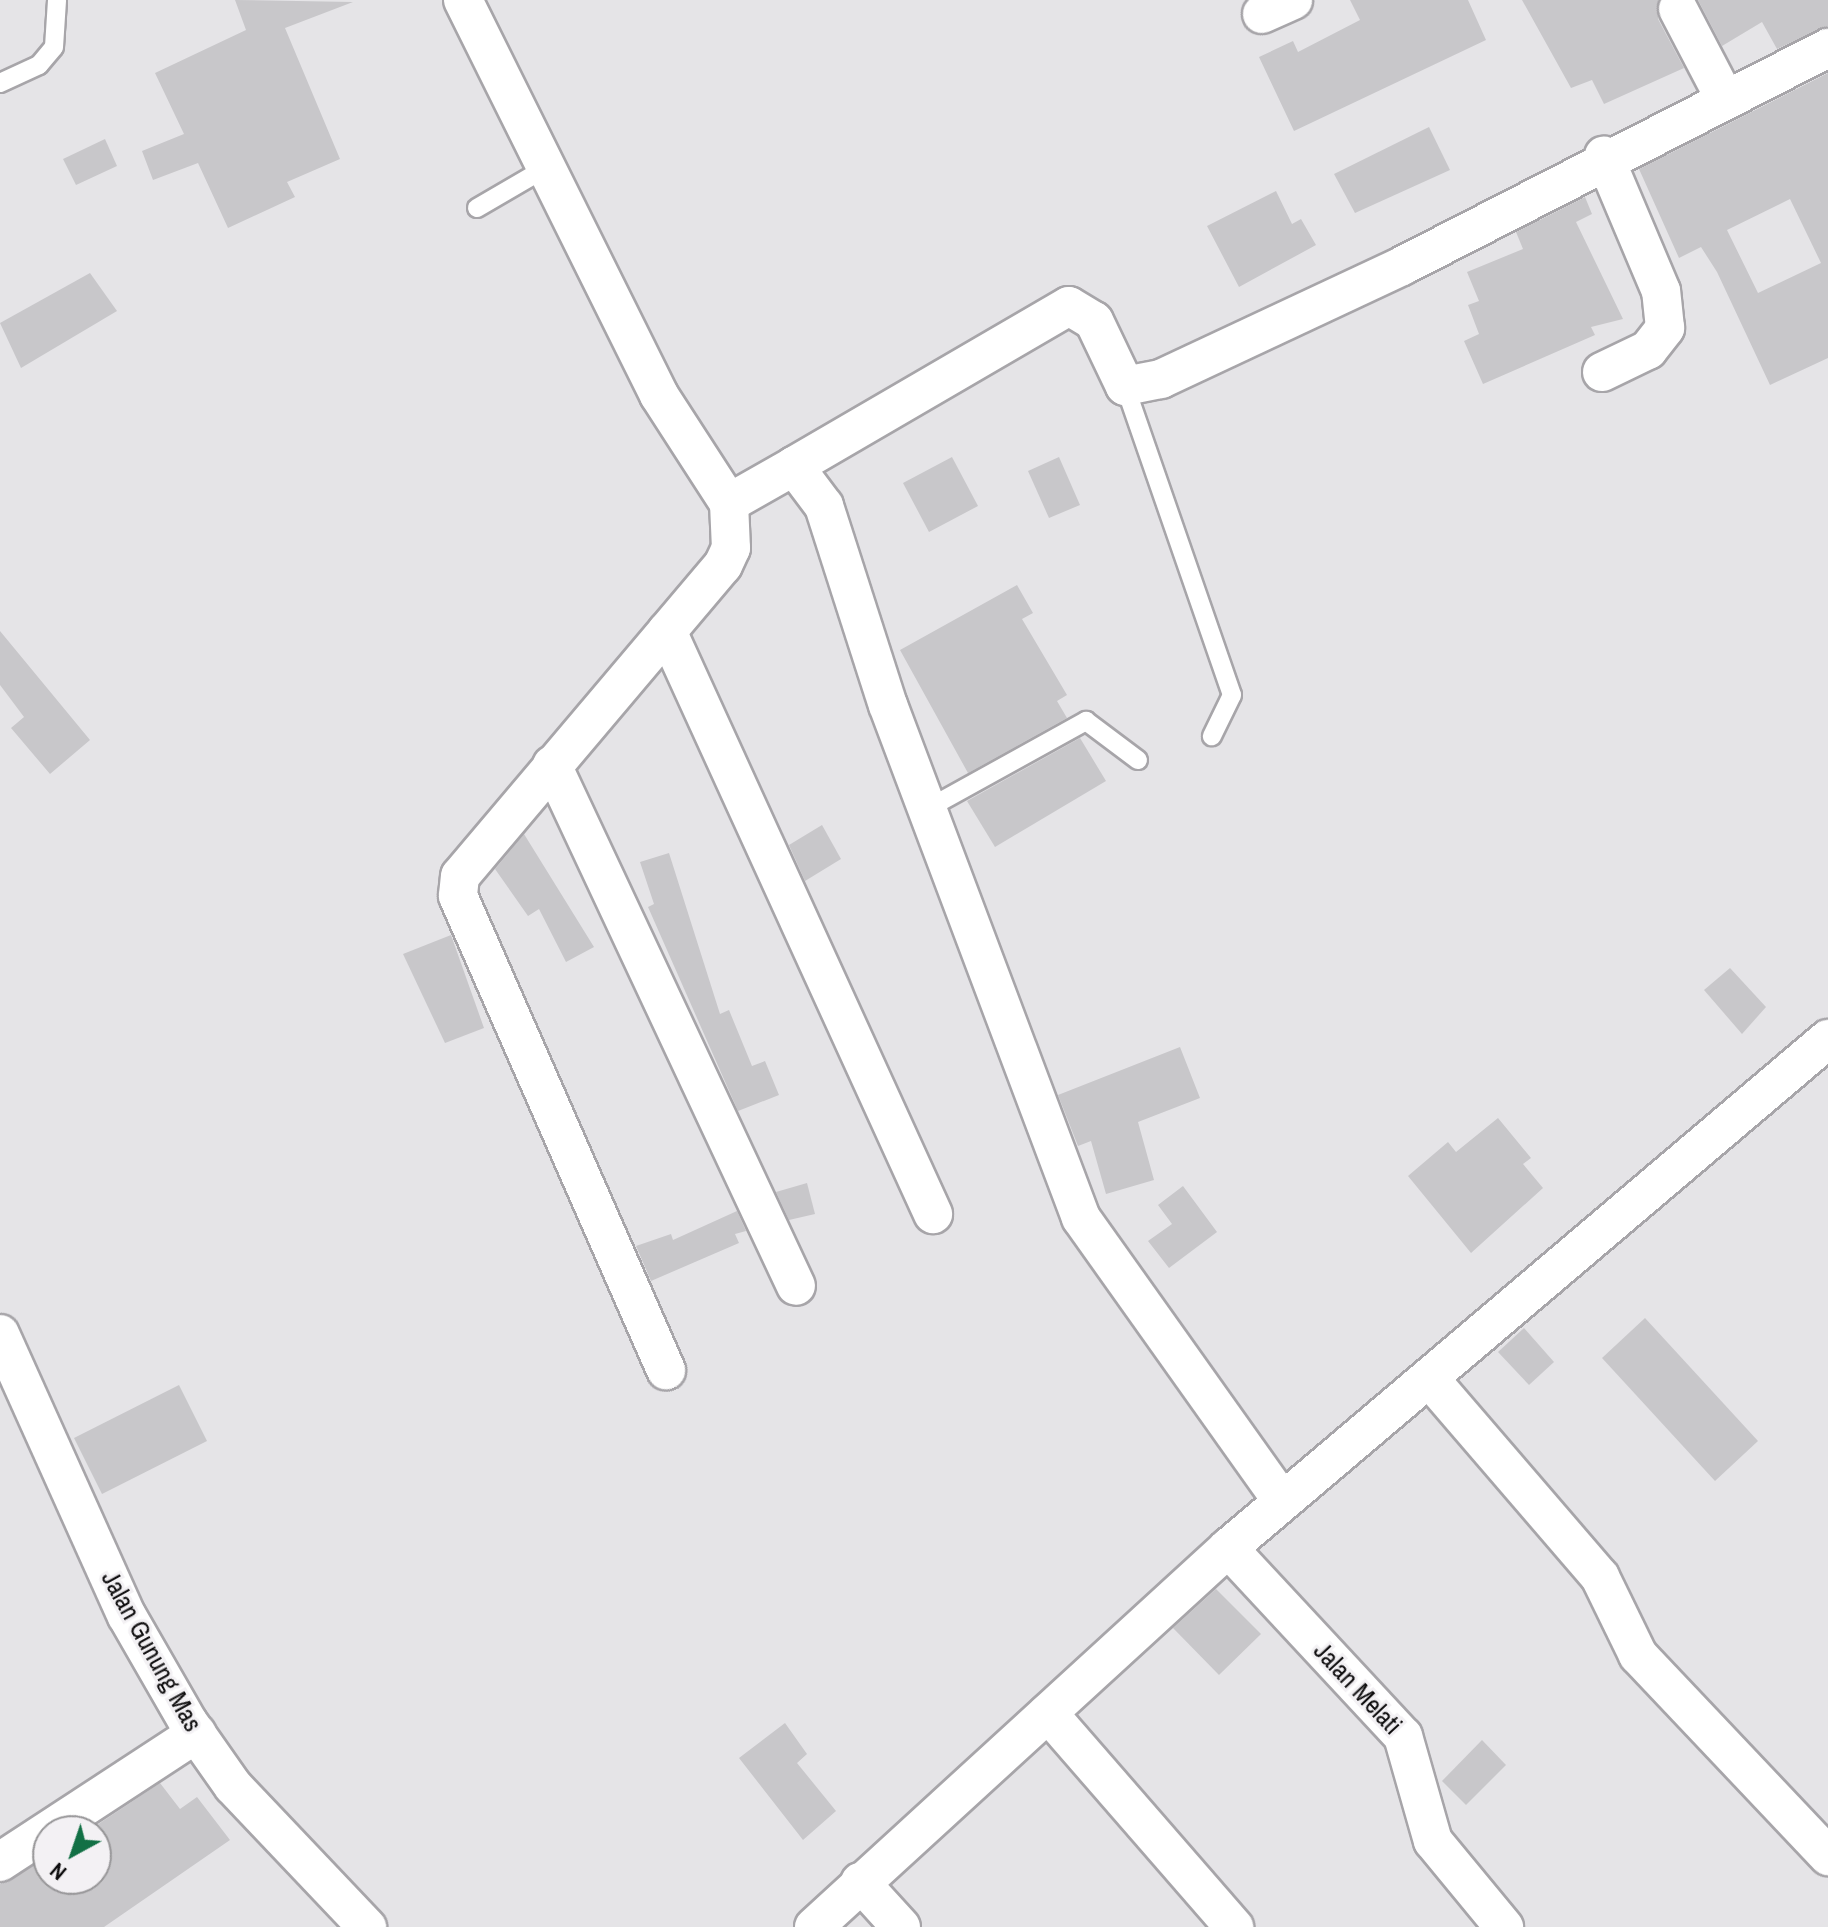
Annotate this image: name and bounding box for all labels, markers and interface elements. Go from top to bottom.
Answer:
street label: Jalan Gunung Mas [95,1565,209,1737]
street label: Jalan Melati [1307,1635,1409,1741]
north arrow [32,1815,112,1895]
text: N [43,1856,72,1888]

